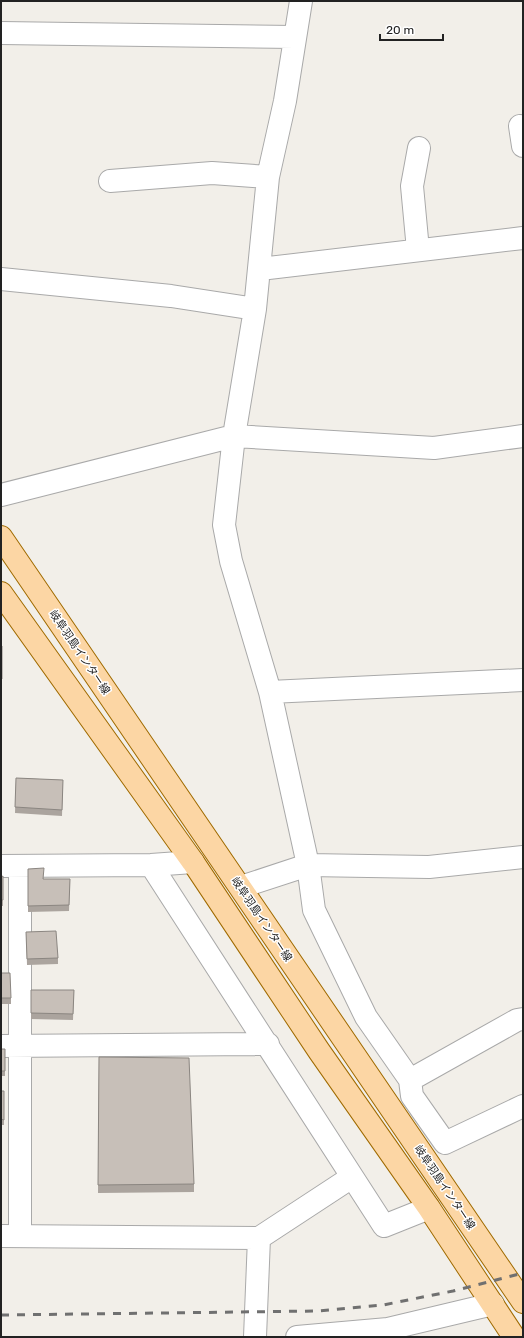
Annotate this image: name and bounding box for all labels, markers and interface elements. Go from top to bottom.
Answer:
scale bar [380,16,443,42]
text: 20 m [386,23,414,37]
street label: 岐阜羽島インター線 [47,608,113,697]
street label: 岐阜羽島インター線 [229,875,295,964]
street label: 岐阜羽島インター線 [412,1143,478,1232]

